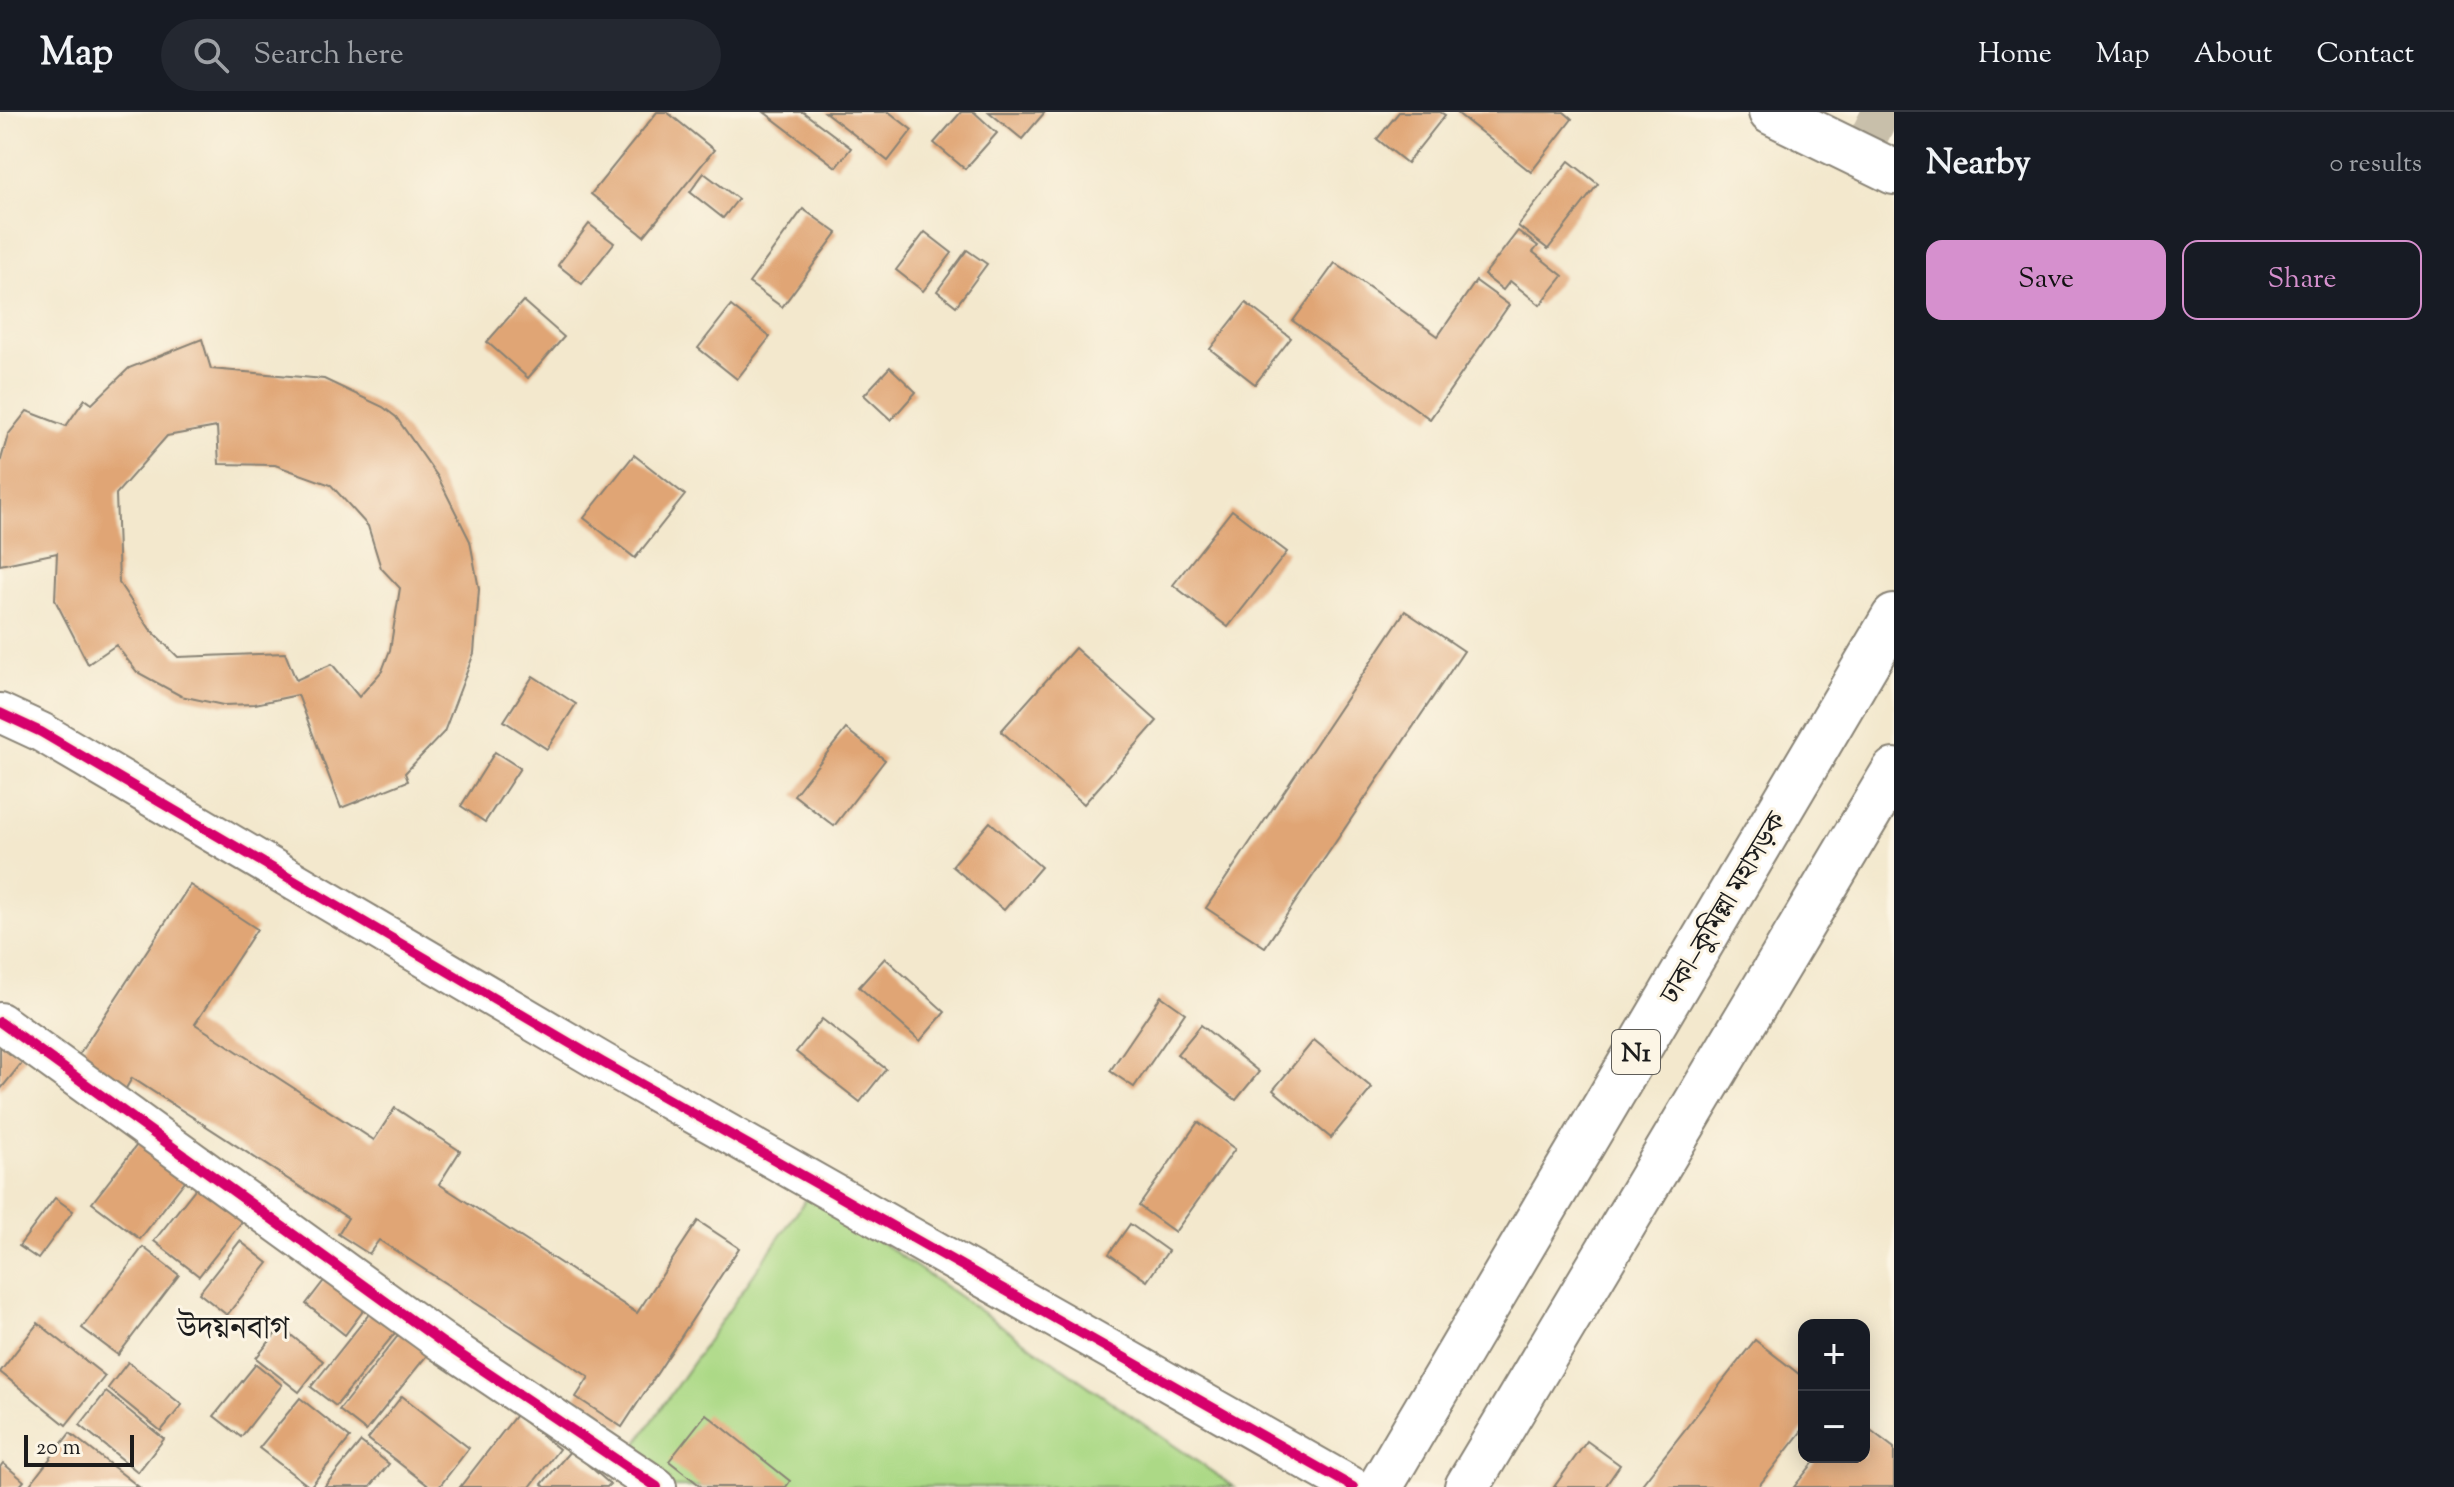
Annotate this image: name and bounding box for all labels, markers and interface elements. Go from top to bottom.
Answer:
search box [161,19,721,91]
text: Map [40,28,113,82]
icon: search [189,33,233,77]
text: Search here [253,34,404,77]
text: Home [1978,35,2052,75]
text: Map [2096,35,2150,75]
text: About [2194,35,2272,75]
text: Contact [2316,35,2414,75]
text: Nearby [1926,140,2031,189]
text: 0 results [2330,146,2422,183]
button: Save [1926,240,2166,320]
button: Share [2182,240,2422,320]
street label: ঢাকা–কুমিল্লা মহাসড়ক [1651,804,1798,1013]
road number: N1 [1612,1030,1660,1074]
district label: উদয়নবাগ [176,1307,290,1353]
map controls [1798,1319,1870,1463]
button: + [1798,1319,1870,1391]
button: − [1798,1391,1870,1463]
scale bar [24,1431,134,1467]
text: 20 m [36,1433,81,1465]

